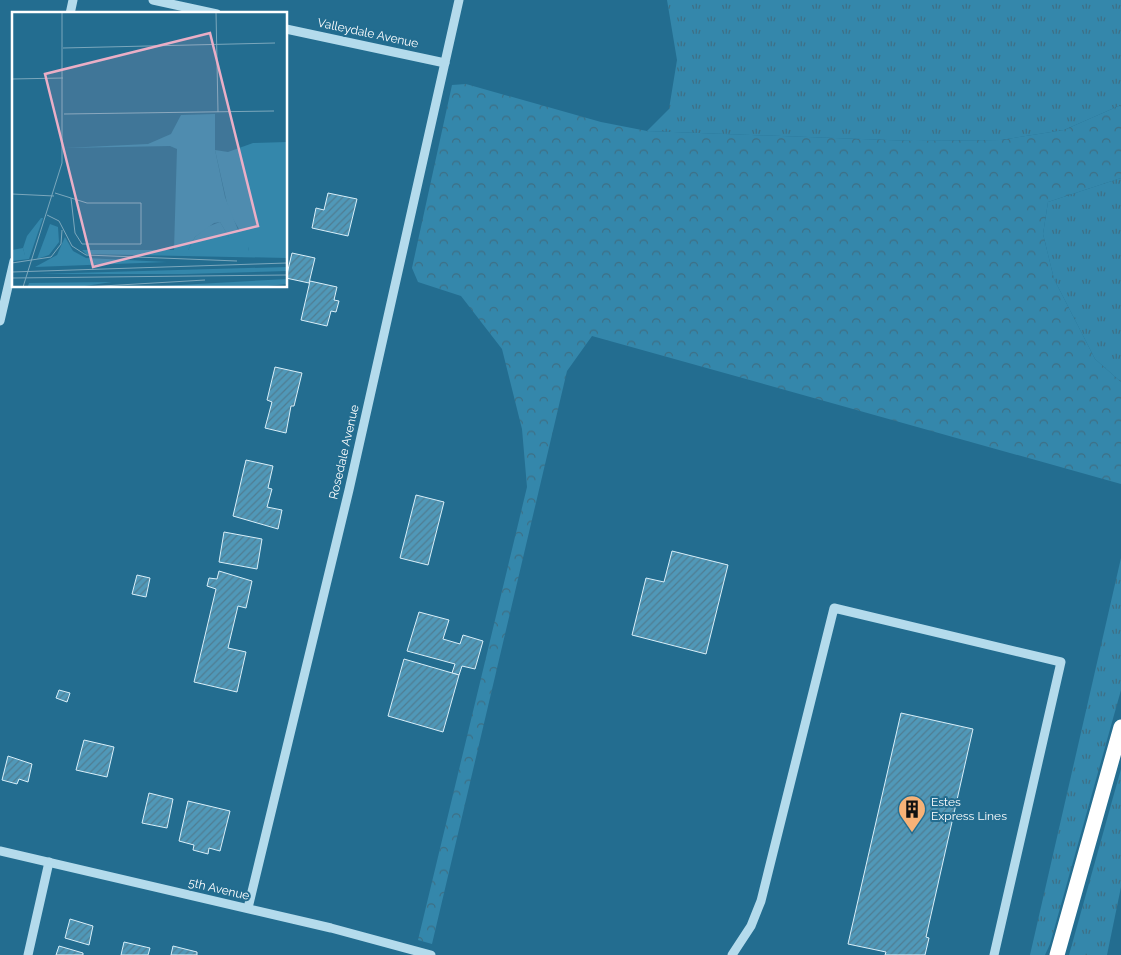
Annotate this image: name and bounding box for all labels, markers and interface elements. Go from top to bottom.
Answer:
inset map [12,12,288,288]
street label: Valleydale Avenue [316,15,420,51]
street label: Rosedale Avenue [326,403,362,501]
building icon: Estes Express Lines [897,794,927,833]
place label: Estes Express Lines [931,795,1007,823]
street label: 5th Avenue [187,875,251,903]

